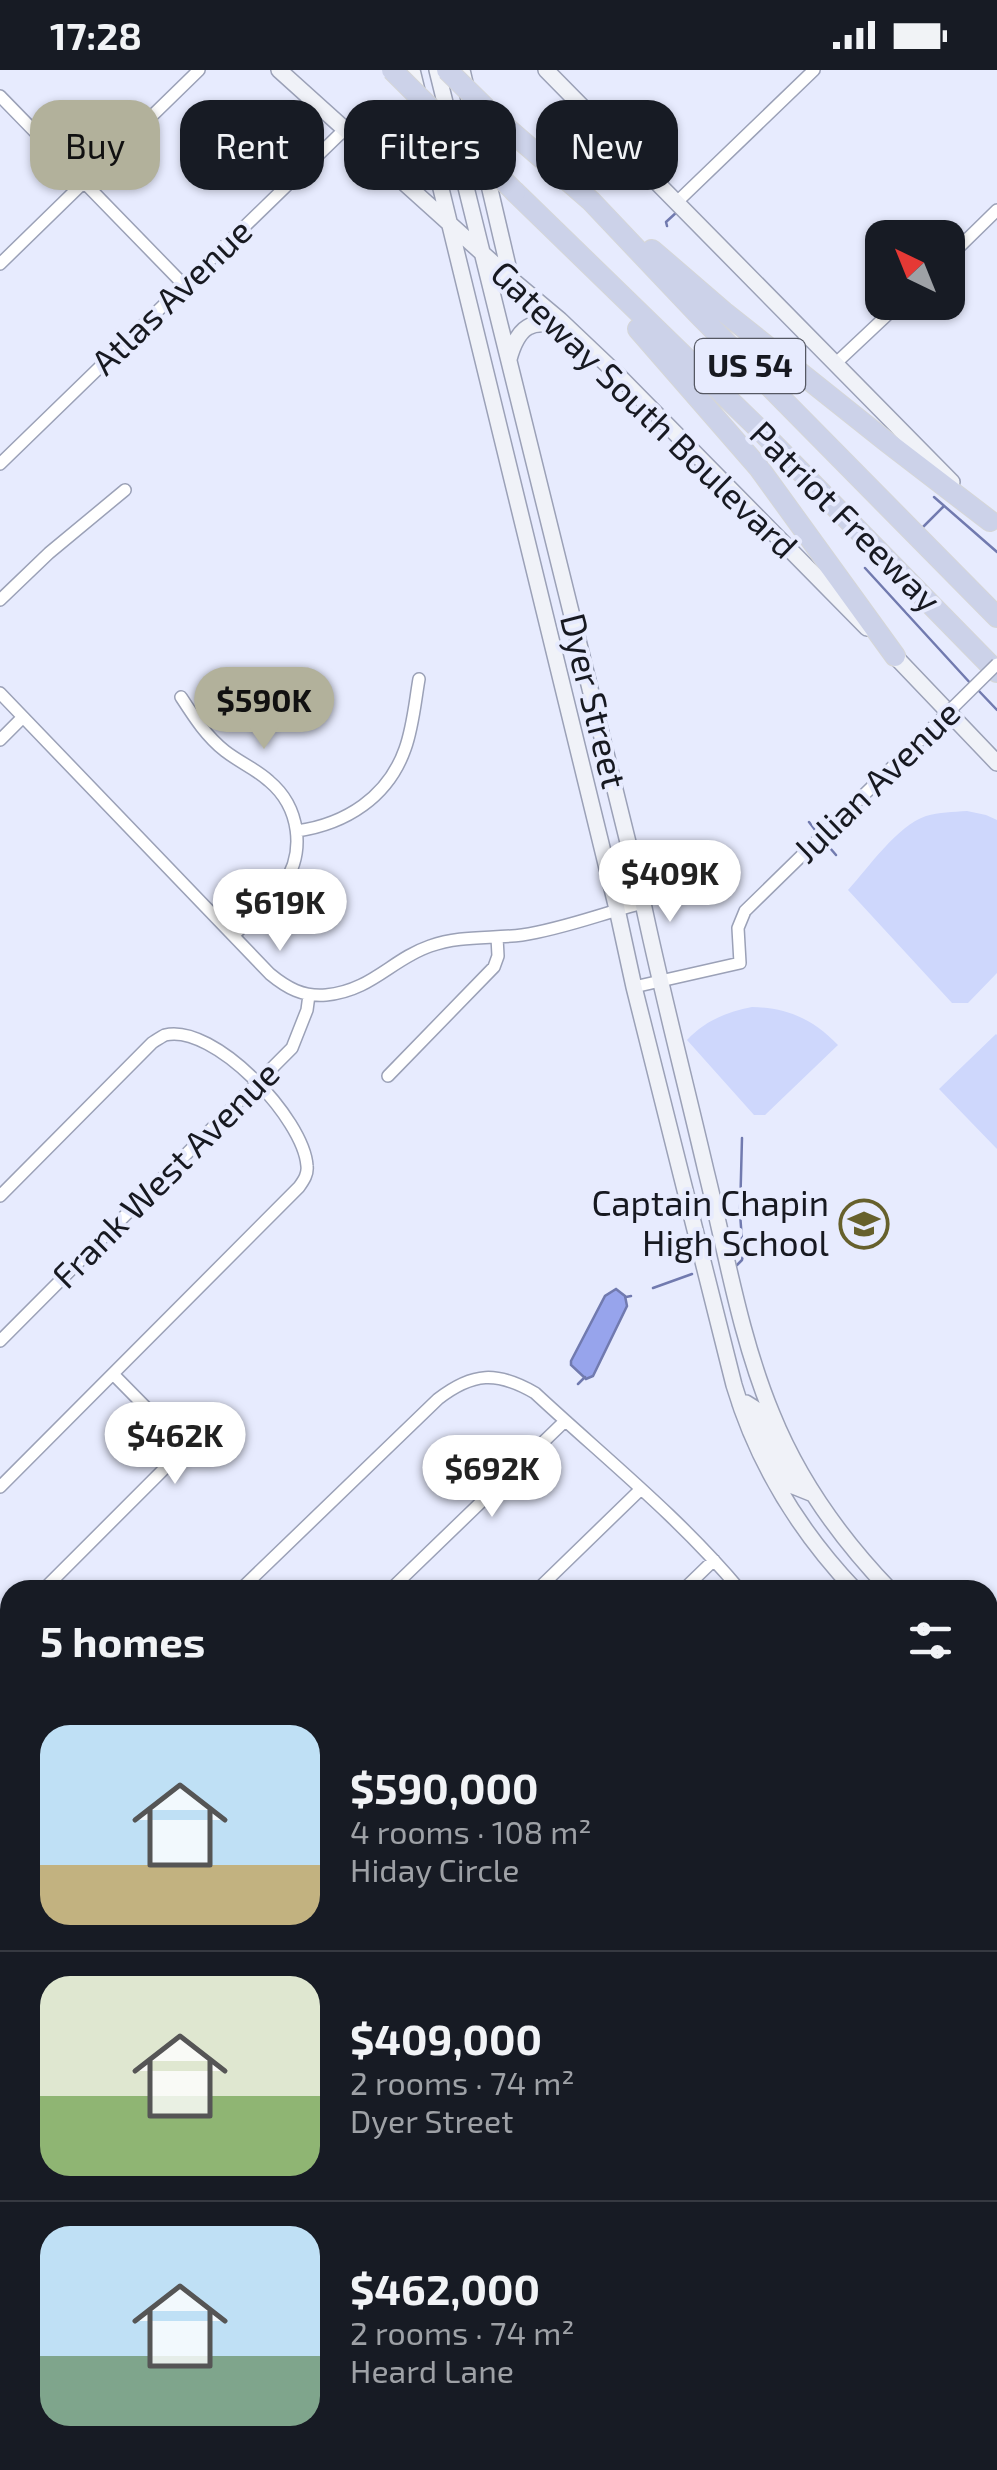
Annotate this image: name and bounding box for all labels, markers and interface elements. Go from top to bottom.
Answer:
text: 17:28 [50,12,142,58]
chip: Buy [30,100,160,190]
chip: Rent [180,100,324,190]
chip: Filters [344,100,516,190]
chip: New [536,100,678,190]
street label: Atlas Avenue [82,209,259,382]
north arrow [865,220,965,320]
map controls [865,220,965,320]
street label: Gateway South Boulevard [483,251,807,566]
road number: US 54 [695,339,805,393]
street label: Patriot Freeway [742,411,951,620]
street label: Dyer Street [553,609,637,792]
pin: $590K [194,667,334,752]
text: $590K [216,680,312,718]
street label: Julian Avenue [784,691,967,870]
pin: $409K [600,840,740,925]
text: $409K [621,853,719,891]
pin: $619K [210,869,350,954]
text: $619K [235,882,325,920]
street label: Frank West Avenue [42,1051,287,1296]
place label: Captain Chapin High School [591,1181,830,1263]
school or university icon: Captain Chapin High School [838,1198,890,1250]
pin: $462K [105,1402,245,1487]
text: $462K [127,1415,223,1453]
pin: $692K [422,1435,562,1520]
text: $692K [444,1448,540,1486]
icon: filters [903,1613,958,1668]
text: 5 homes [40,1615,205,1665]
text: $590,000 [350,1762,539,1812]
icon: home [120,1765,240,1885]
text: 4 rooms · 108 m² [350,1812,592,1850]
text: Hiday Circle [350,1850,520,1888]
text: $409,000 [350,2013,542,2063]
icon: home [120,2016,240,2136]
text: 2 rooms · 74 m² [350,2063,574,2101]
text: Dyer Street [350,2101,513,2139]
text: $462,000 [350,2263,540,2313]
icon: home [120,2266,240,2386]
text: 2 rooms · 74 m² [350,2313,574,2351]
text: Heard Lane [350,2351,514,2389]

